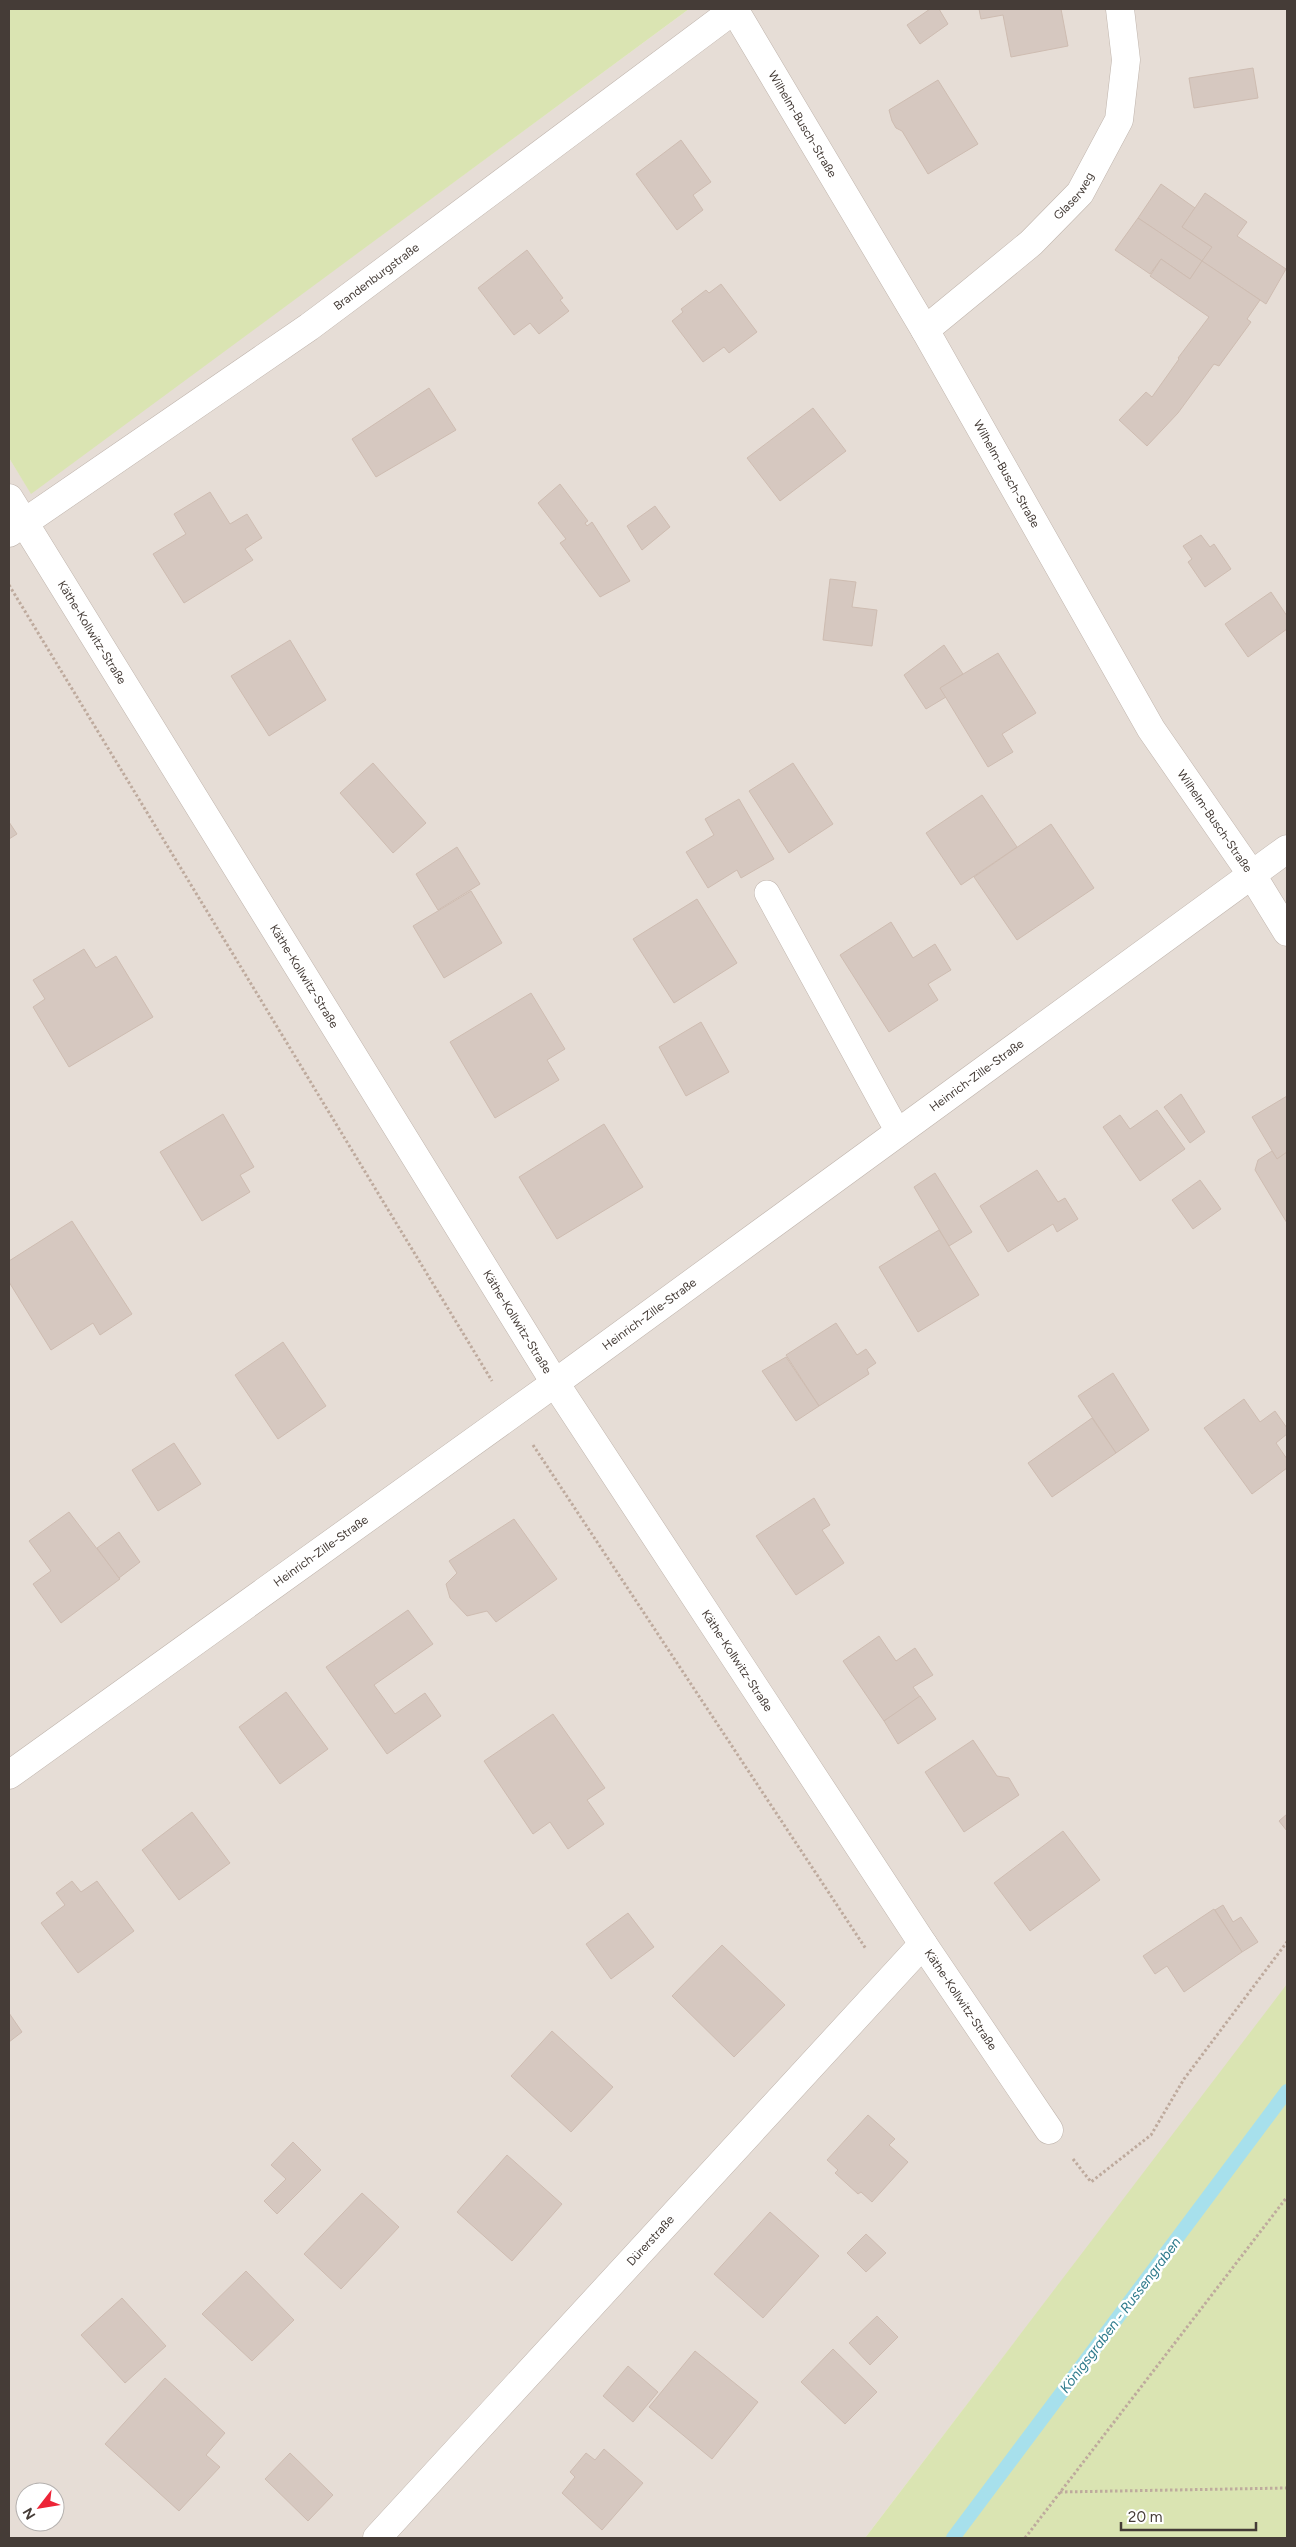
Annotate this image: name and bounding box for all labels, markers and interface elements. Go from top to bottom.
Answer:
street label: Wilhelm-Busch-Straße [765,68,840,180]
street label: Glaserweg [1051,170,1097,223]
street label: Brandenburgstraße [331,240,422,313]
street label: Wilhelm-Busch-Straße [971,418,1043,531]
street label: Käthe-Kollwitz-Straße [55,578,129,687]
street label: Wilhelm-Busch-Straße [1174,767,1255,875]
street label: Käthe-Kollwitz-Straße [267,922,341,1031]
street label: Heinrich-Zille-Straße [927,1036,1027,1114]
street label: Käthe-Kollwitz-Straße [480,1268,555,1376]
street label: Heinrich-Zille-Straße [600,1275,700,1353]
street label: Heinrich-Zille-Straße [271,1512,371,1590]
street label: Käthe-Kollwitz-Straße [699,1607,776,1715]
street label: Käthe-Kollwitz-Straße [922,1946,1000,2053]
street label: Dürerstraße [624,2212,677,2269]
water label: Königsgraben - Russengraben [1056,2234,1185,2396]
north arrow [15,2482,65,2532]
scale bar [1121,2500,1256,2532]
text: N [19,2504,39,2522]
text: 20 m [1128,2508,1162,2526]

